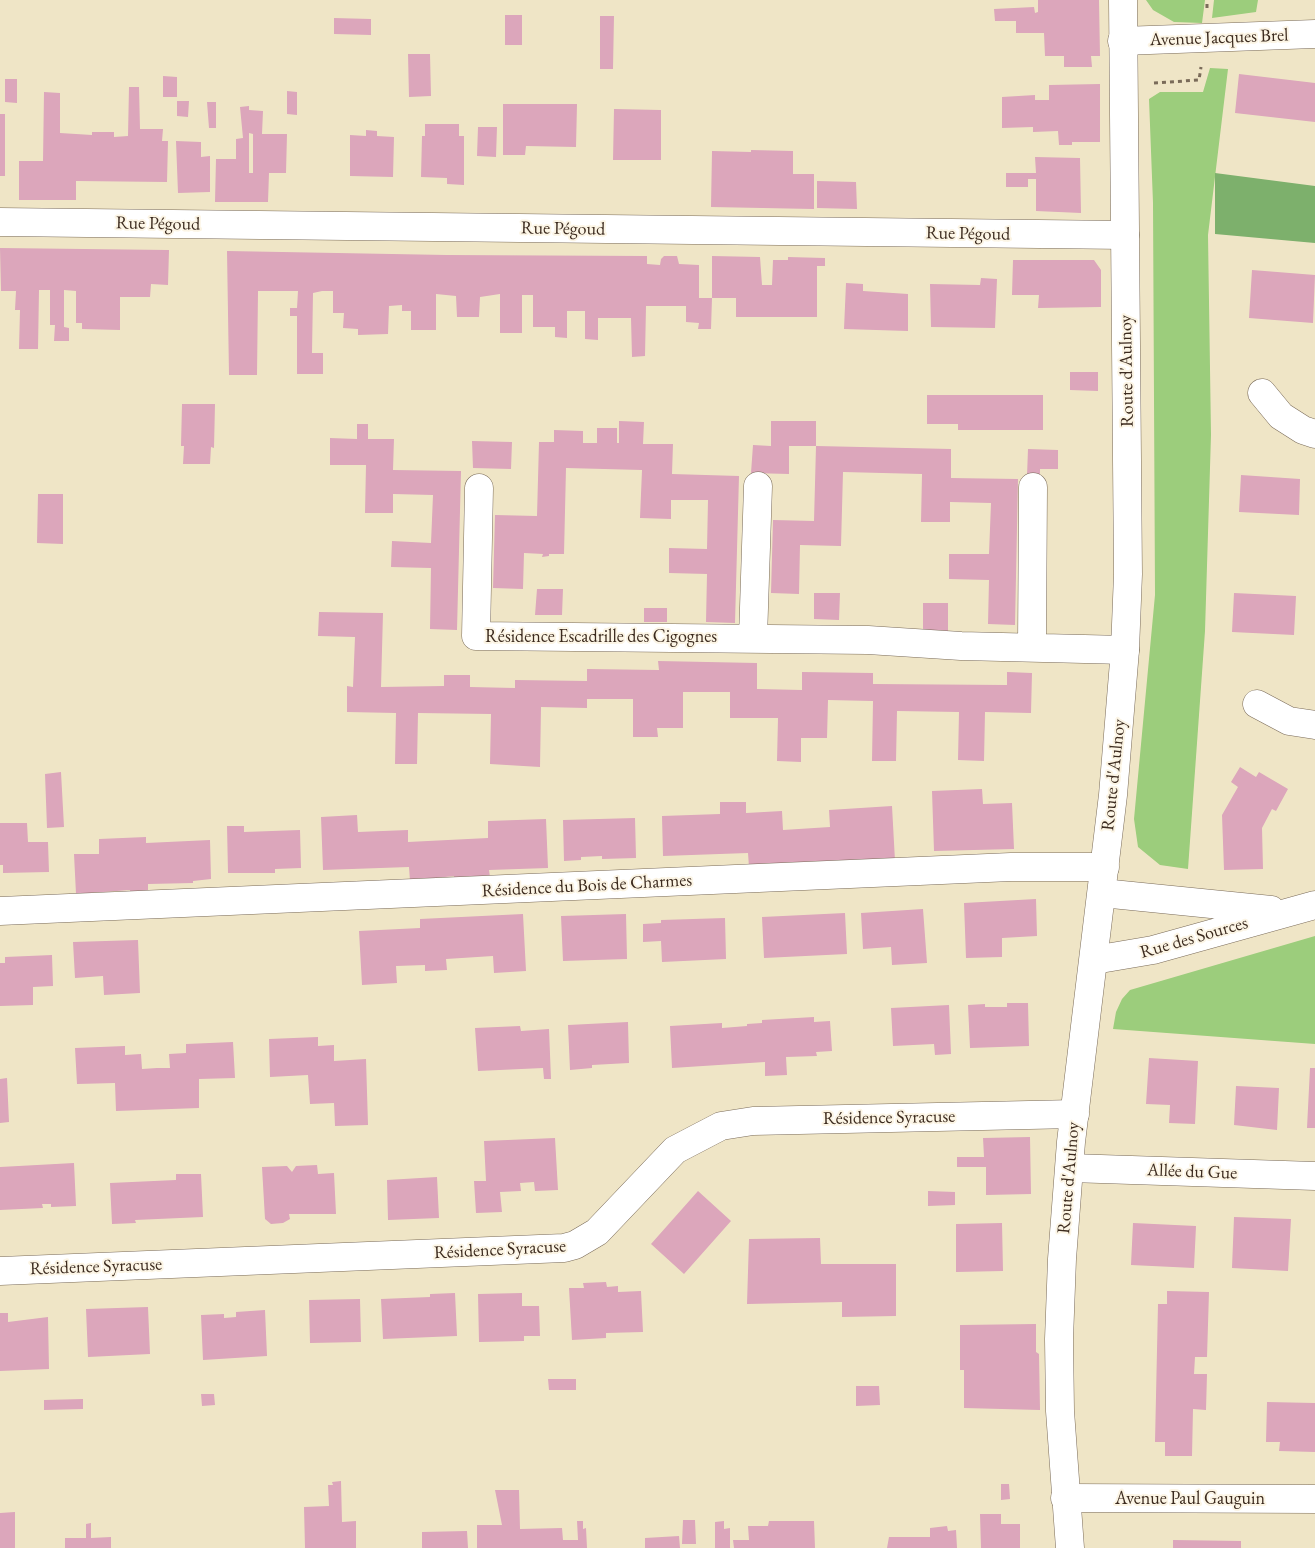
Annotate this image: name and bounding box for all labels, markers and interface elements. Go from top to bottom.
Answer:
street label: Avenue Jacques Brel [1149,25,1289,51]
street label: Rue Pégoud [116,212,200,236]
street label: Rue Pégoud [521,217,605,241]
street label: Rue Pégoud [926,222,1010,246]
street label: Route d'Aulnoy [1115,315,1139,427]
street label: Résidence Escadrille des Cigognes [485,626,717,648]
street label: Route d'Aulnoy [1097,718,1131,832]
street label: Résidence du Bois de Charmes [481,870,693,902]
street label: Rue des Sources [1138,912,1250,964]
street label: Résidence Syracuse [823,1106,955,1130]
street label: Route d'Aulnoy [1053,1121,1085,1235]
street label: Allée du Gue [1146,1160,1238,1184]
street label: Résidence Syracuse [433,1236,567,1264]
street label: Résidence Syracuse [29,1254,163,1280]
street label: Avenue Paul Gauguin [1115,1488,1265,1510]

